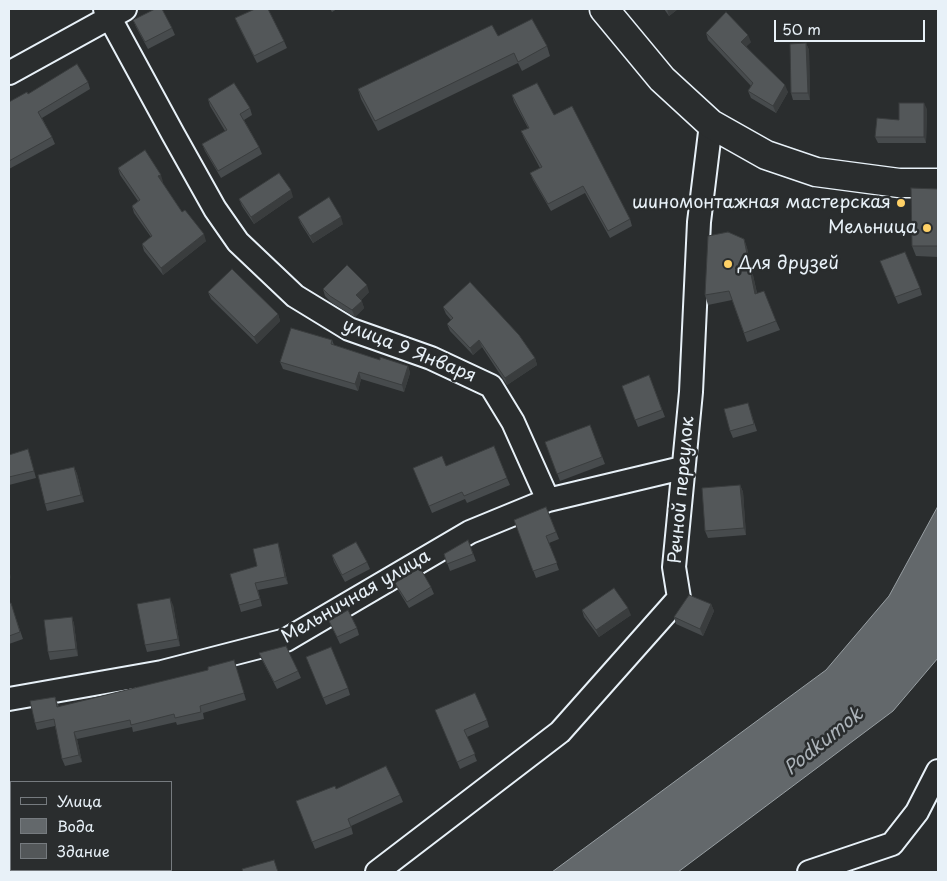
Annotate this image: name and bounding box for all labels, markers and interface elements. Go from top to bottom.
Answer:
scale bar [777,10,928,42]
text: 50 m [782,17,821,40]
place label: шиномонтажная мастерская [632,192,891,214]
marker: шиномонтажная мастерская [895,197,907,209]
place label: Мельница [828,217,917,239]
marker: Мельница [921,222,933,234]
place label: Для друзей [738,253,839,275]
marker: Для друзей [722,258,734,270]
street label: улица 9 Января [339,314,479,388]
street label: Речной переулок [665,415,699,565]
street label: Мельничная улица [278,546,434,648]
water label: Podkumok [780,703,868,781]
legend [10,781,172,871]
text: Улица [57,789,102,812]
text: Вода [57,814,94,837]
text: Здание [57,839,110,862]

